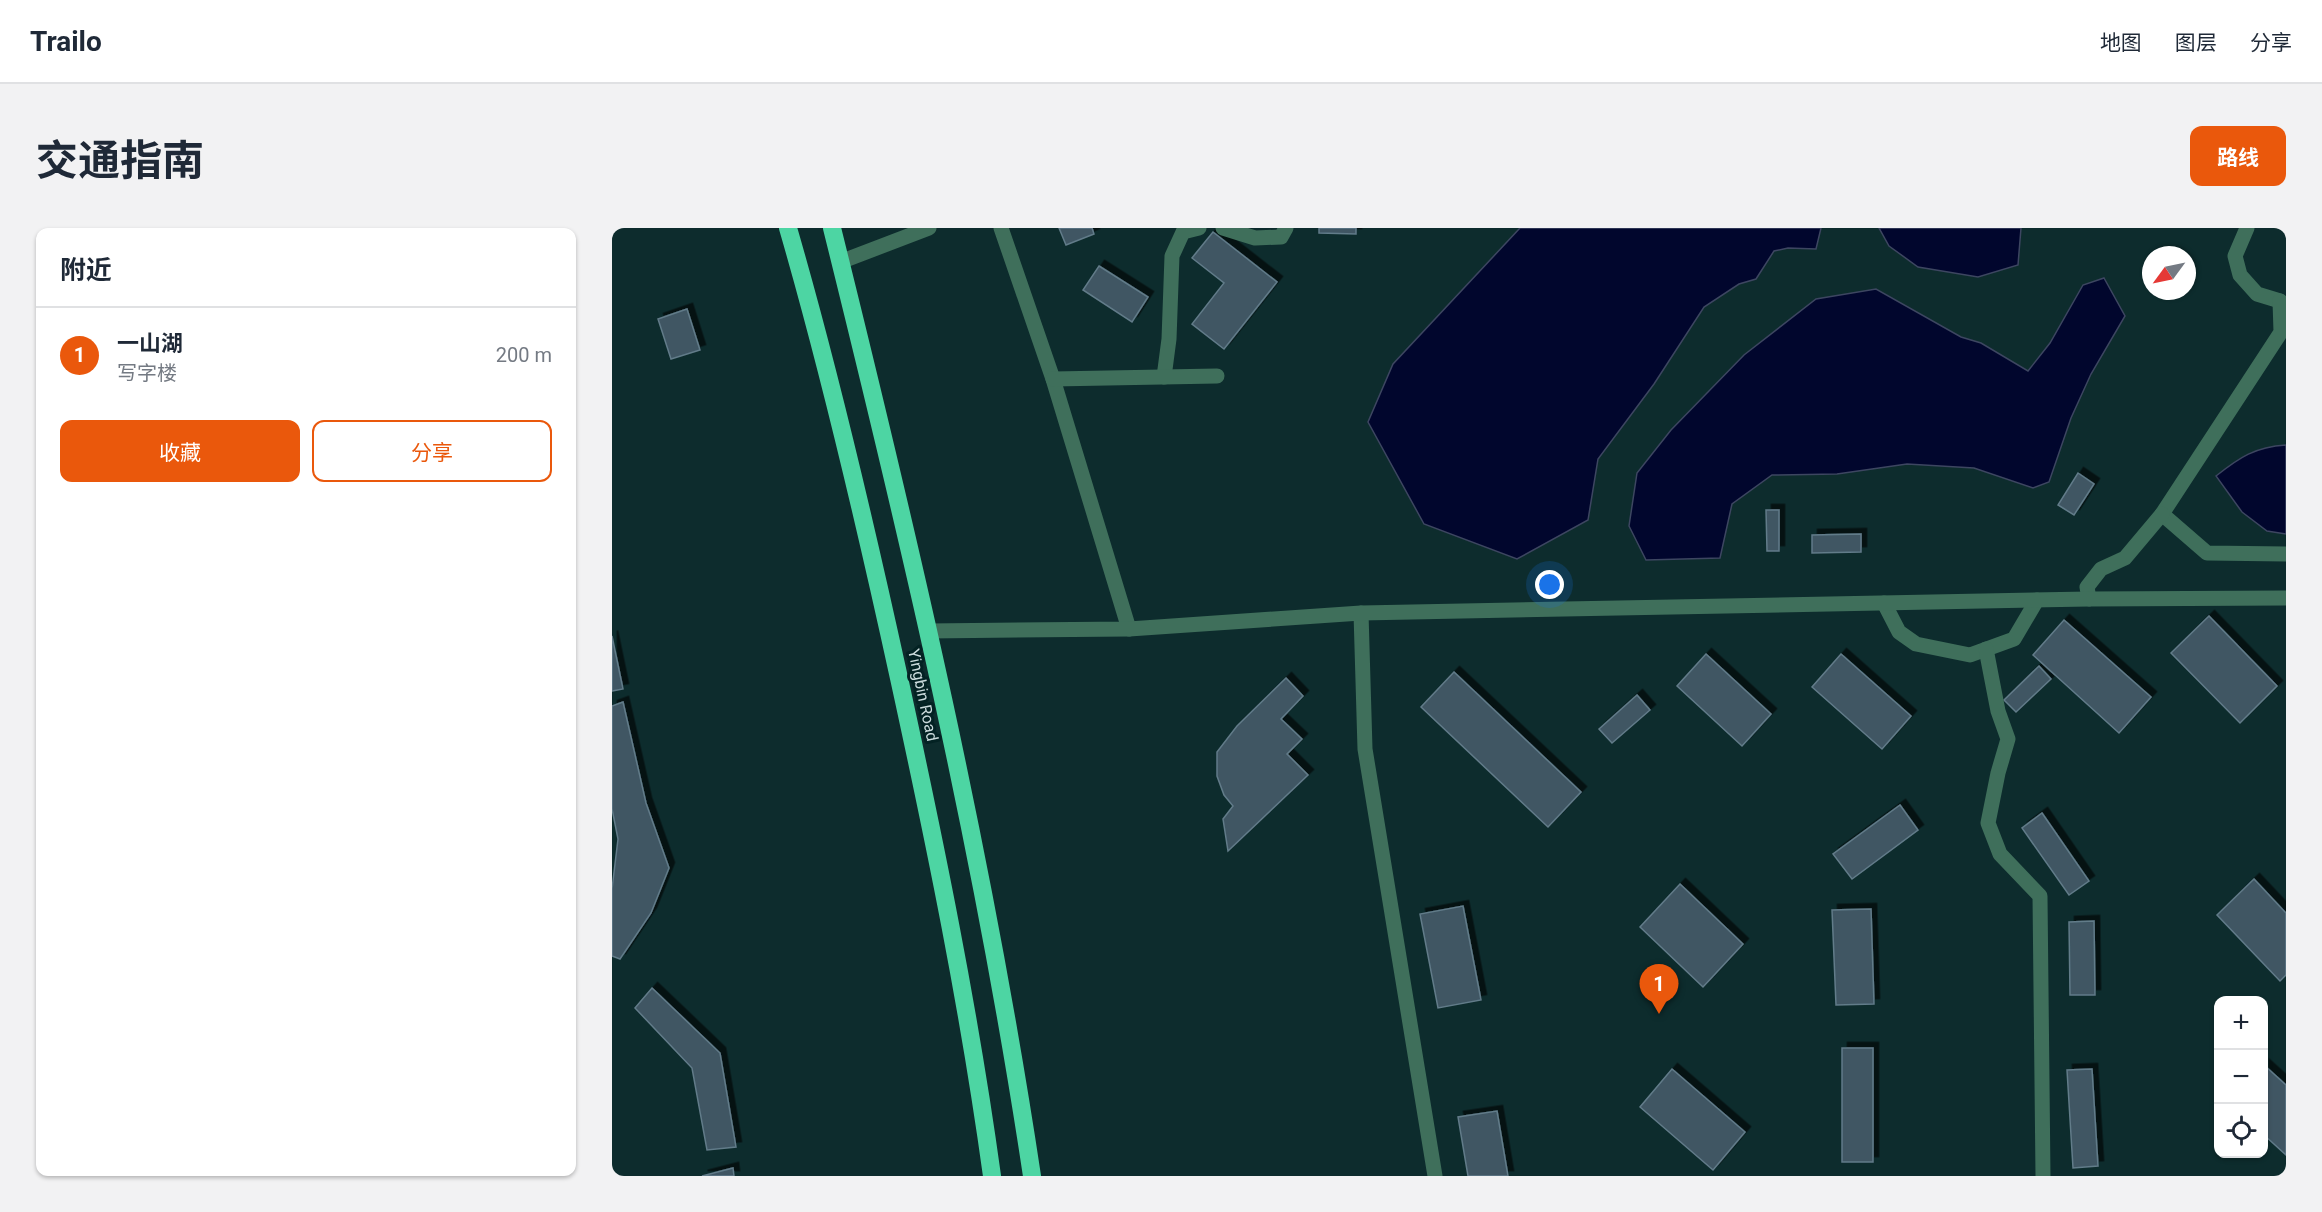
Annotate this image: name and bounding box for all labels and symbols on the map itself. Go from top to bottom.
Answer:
north arrow [2142,246,2196,300]
your location [1535,570,1564,599]
street label: Yingbin Road [904,647,942,743]
pin: 1 [1640,964,1678,1014]

